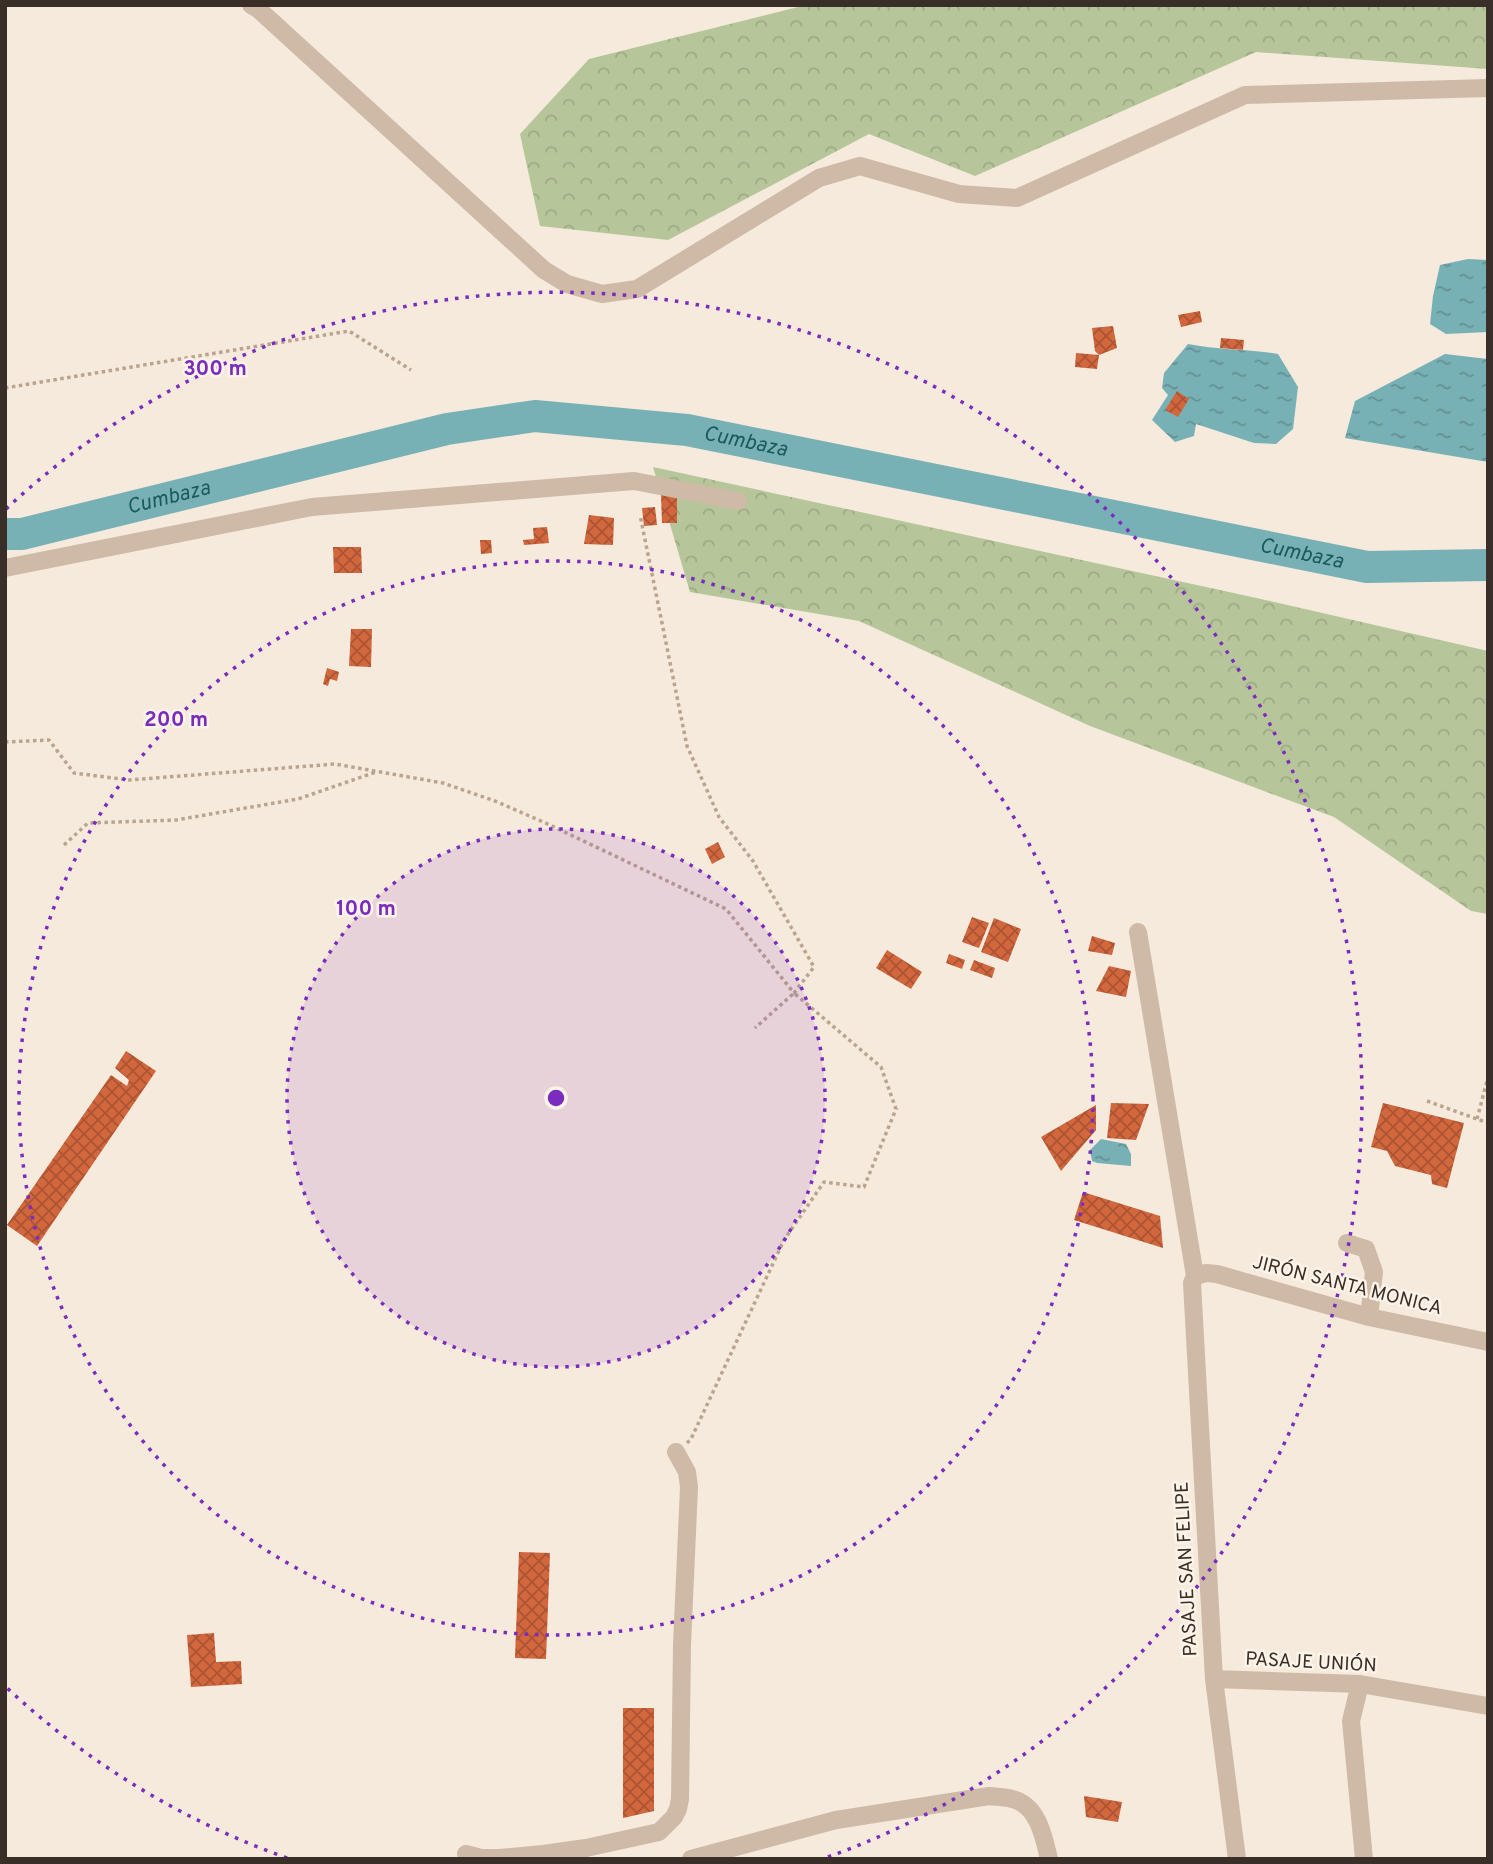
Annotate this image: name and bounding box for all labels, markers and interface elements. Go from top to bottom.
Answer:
text: 300 m [183,356,247,383]
water label: Cumbaza [701,420,790,463]
water label: Cumbaza [124,474,213,521]
water label: Cumbaza [1257,532,1346,575]
text: 200 m [144,707,208,734]
text: 100 m [336,896,396,923]
centre of rings [544,1086,568,1110]
street label: JIRÓN SANTA MONICA [1250,1250,1445,1321]
street label: PASAJE SAN FELIPE [1170,1481,1204,1657]
street label: PASAJE UNIÓN [1245,1647,1377,1678]

